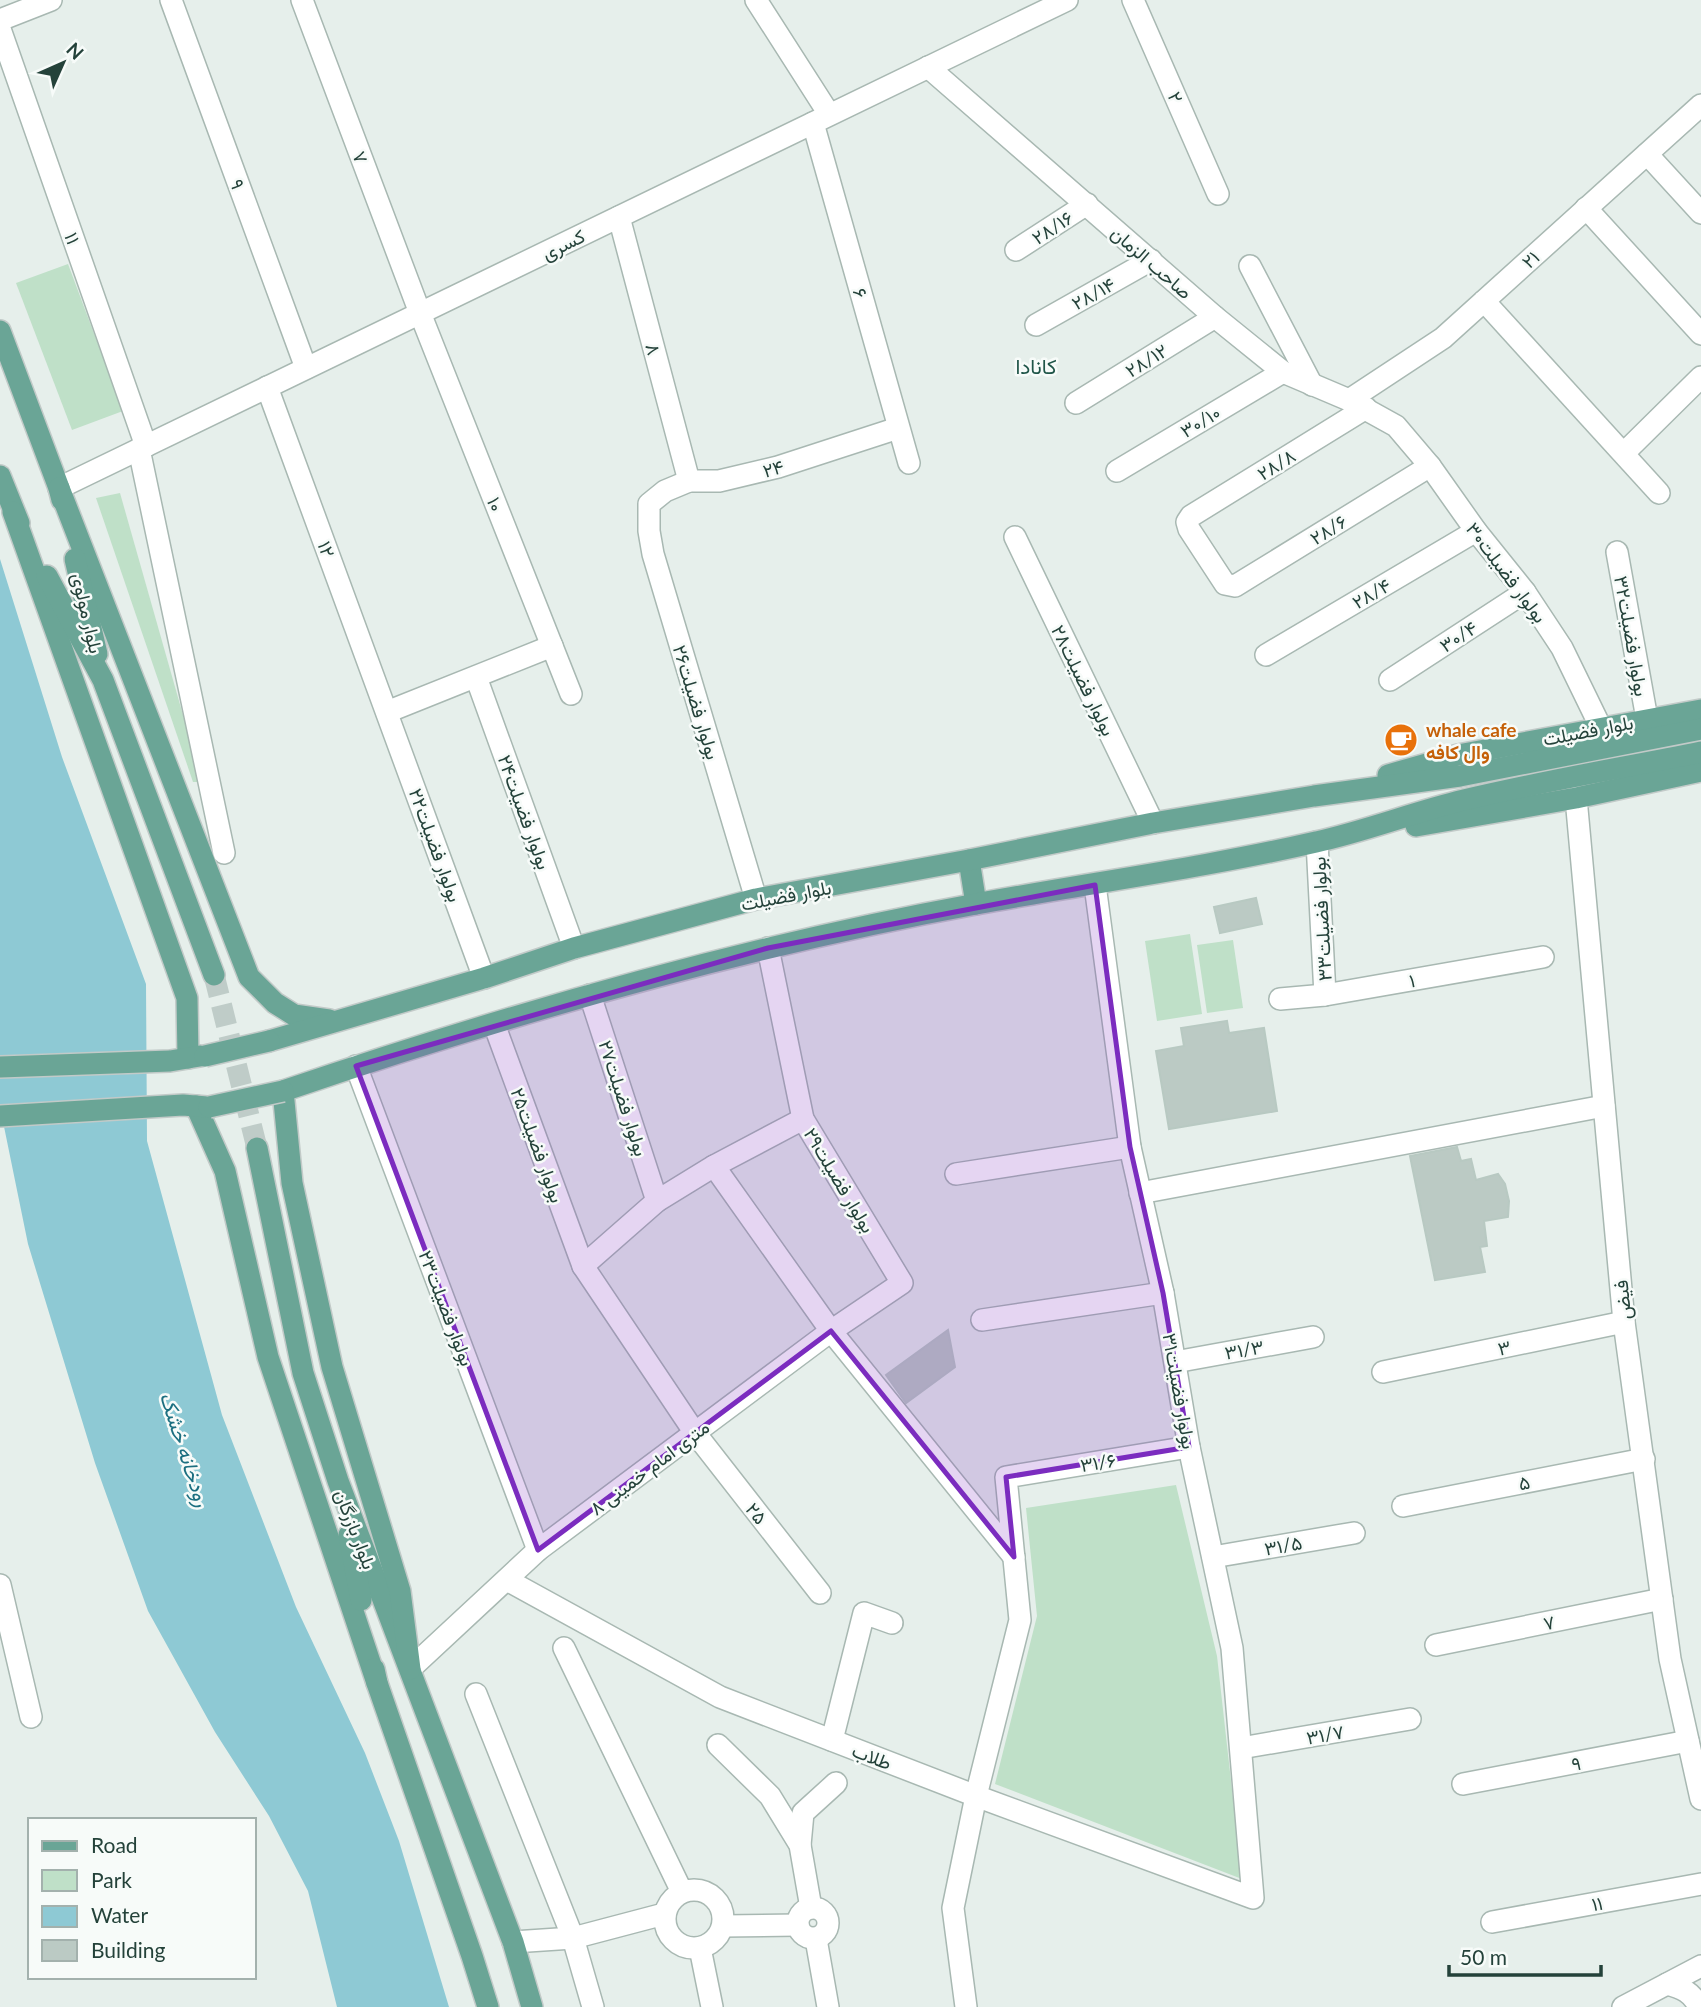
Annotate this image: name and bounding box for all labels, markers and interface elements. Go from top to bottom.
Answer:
north arrow [28,28,98,98]
text: N [62,37,89,64]
street label: ۲ [1163,88,1189,106]
street label: ۷ [348,148,374,166]
street label: ۹ [226,176,250,192]
street label: ۲۸/۱۶ [1027,205,1077,249]
street label: صاحب الزمان [1106,221,1197,304]
street label: کسری [538,224,589,265]
street label: ۱۱ [60,229,86,247]
street label: ۲۱ [1517,245,1543,273]
street label: ۲۸/۱۴ [1067,272,1119,314]
street label: ۶ [849,285,873,301]
street label: ۲۸/۱۲ [1121,338,1171,382]
street label: ۸ [641,341,667,357]
district label: کانادا [1015,353,1057,378]
street label: ۳۰/۱۰ [1176,400,1224,442]
street label: ۲۸/۸ [1253,443,1299,485]
street label: ۲۴ [760,454,786,482]
street label: ۱۰ [483,493,509,515]
street label: ۲۸/۶ [1305,509,1351,549]
street label: بولوار فضیلت۳۰ [1461,517,1552,627]
street label: ۱۲ [314,538,340,560]
street label: بلوار مولوی [67,571,108,656]
street label: ۲۸/۴ [1348,573,1394,613]
street label: بولوار فضیلت۳۲ [1609,574,1654,698]
street label: ۳۰/۴ [1435,615,1481,657]
street label: بولوار فضیلت۲۸ [1046,621,1121,740]
street label: بولوار فضیلت۲۶ [668,642,725,762]
street label: بلوار فضیلت [1541,710,1635,751]
place label: whale cafe وال کافه [1426,718,1516,765]
cafe icon: whale cafe وال کافه [1382,721,1420,759]
street label: بولوار فضیلت۲۴ [493,752,556,873]
street label: بولوار فضیلت۲۲ [404,785,467,905]
street label: بولوار فضیلت۳۳ [1306,856,1337,982]
street label: بلوار فضیلت [739,875,833,916]
street label: ۱ [1407,968,1417,992]
street label: بولوار فضیلت۲۷ [593,1037,654,1159]
street label: بولوار فضیلت۲۵ [506,1084,569,1206]
street label: بولوار فضیلت۲۹ [799,1123,880,1237]
street label: بولوار فضیلت۲۳ [413,1247,480,1369]
street label: فیض [1608,1279,1637,1321]
street label: بولوار فضیلت۳۱ [1157,1331,1202,1451]
street label: ۳۱/۳ [1223,1334,1265,1364]
street label: ۳ [1495,1334,1513,1360]
water label: رودخانه خشک [154,1388,216,1510]
street label: ۸ متری امام خمینی [585,1415,714,1521]
street label: ۳۱/۶ [1078,1448,1118,1476]
street label: ۵ [1516,1470,1532,1494]
street label: بلوار بازرگان [329,1486,382,1573]
street label: ۲۵ [741,1498,773,1528]
street label: ۳۱/۵ [1262,1530,1304,1560]
street label: ۷ [1541,1610,1557,1634]
street label: ۳۱/۷ [1304,1719,1346,1749]
street label: طلاب [849,1738,895,1775]
street label: ۹ [1569,1751,1583,1775]
legend [28,1818,256,1979]
text: Road [91,1832,138,1857]
text: Park [91,1867,132,1892]
street label: ۱۱ [1590,1891,1604,1915]
text: Water [91,1902,148,1927]
scale bar [1449,1934,1601,1978]
text: Building [91,1937,166,1962]
text: 50 m [1460,1944,1507,1969]

